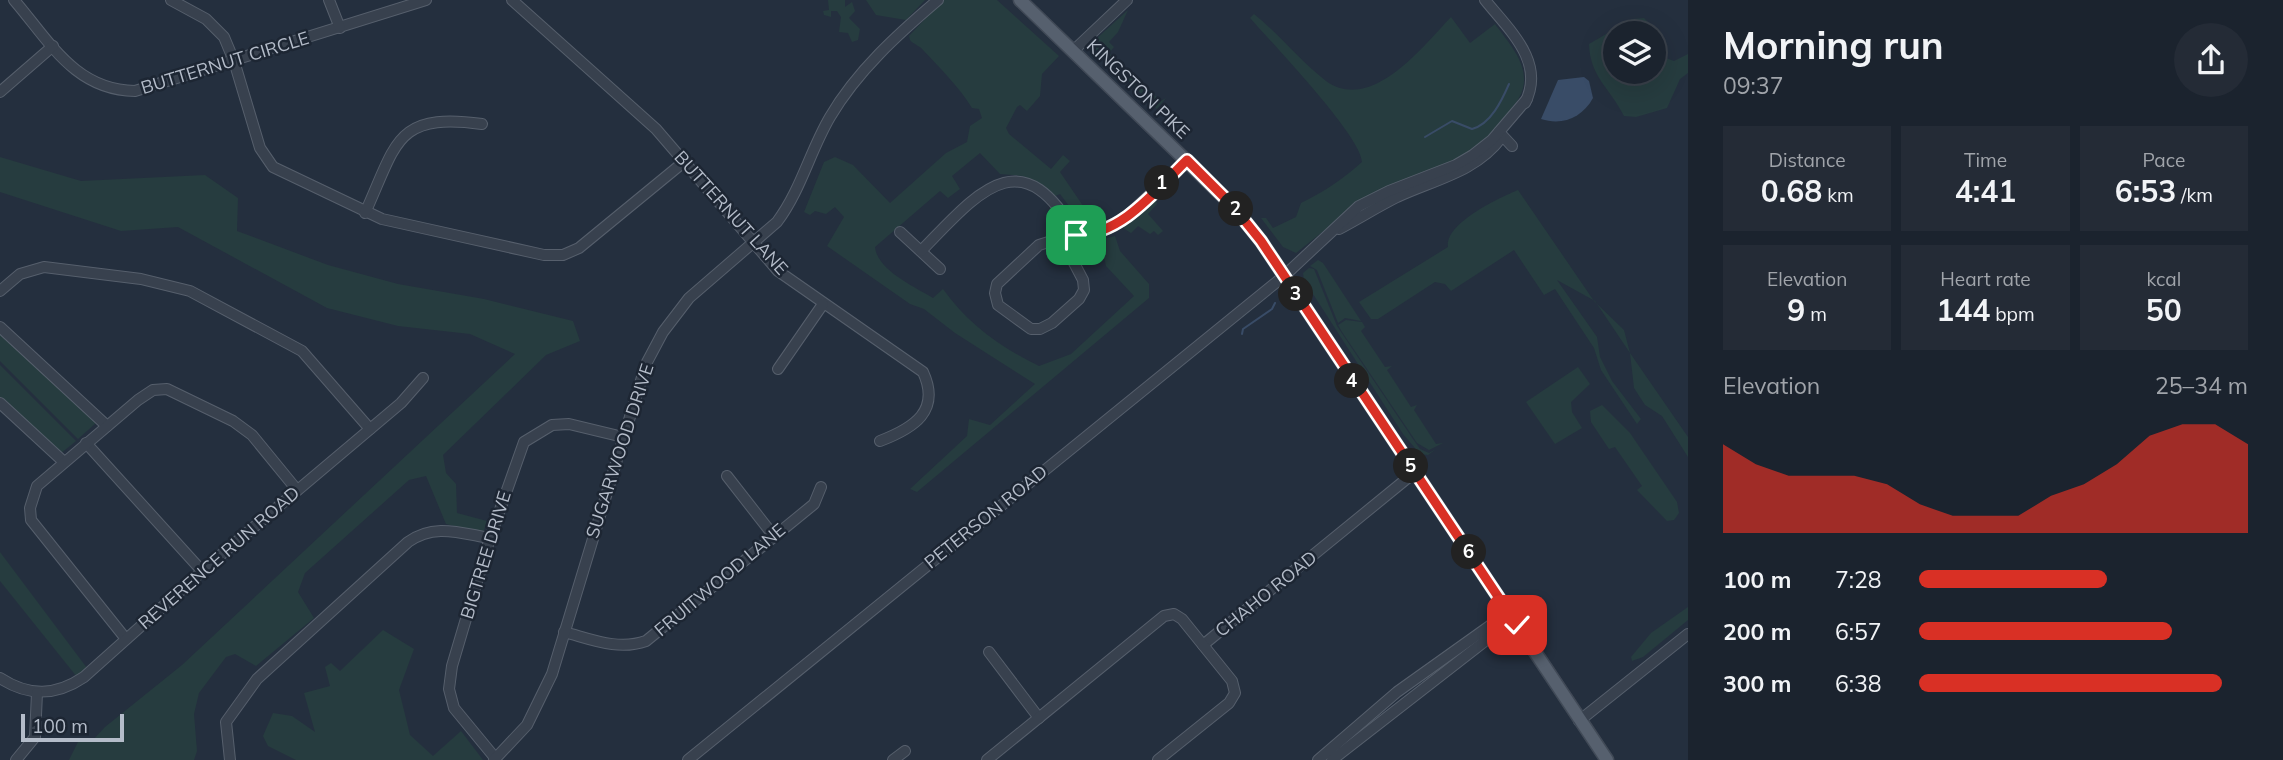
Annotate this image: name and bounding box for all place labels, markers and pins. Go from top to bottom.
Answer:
pin: 1 [1144,166,1180,200]
pin: 2 [1218,192,1254,227]
pin [1046,205,1106,265]
pin: 3 [1278,276,1314,312]
pin: 4 [1334,364,1370,398]
pin: 5 [1394,448,1428,484]
pin: 6 [1452,534,1486,570]
pin [1487,595,1547,655]

